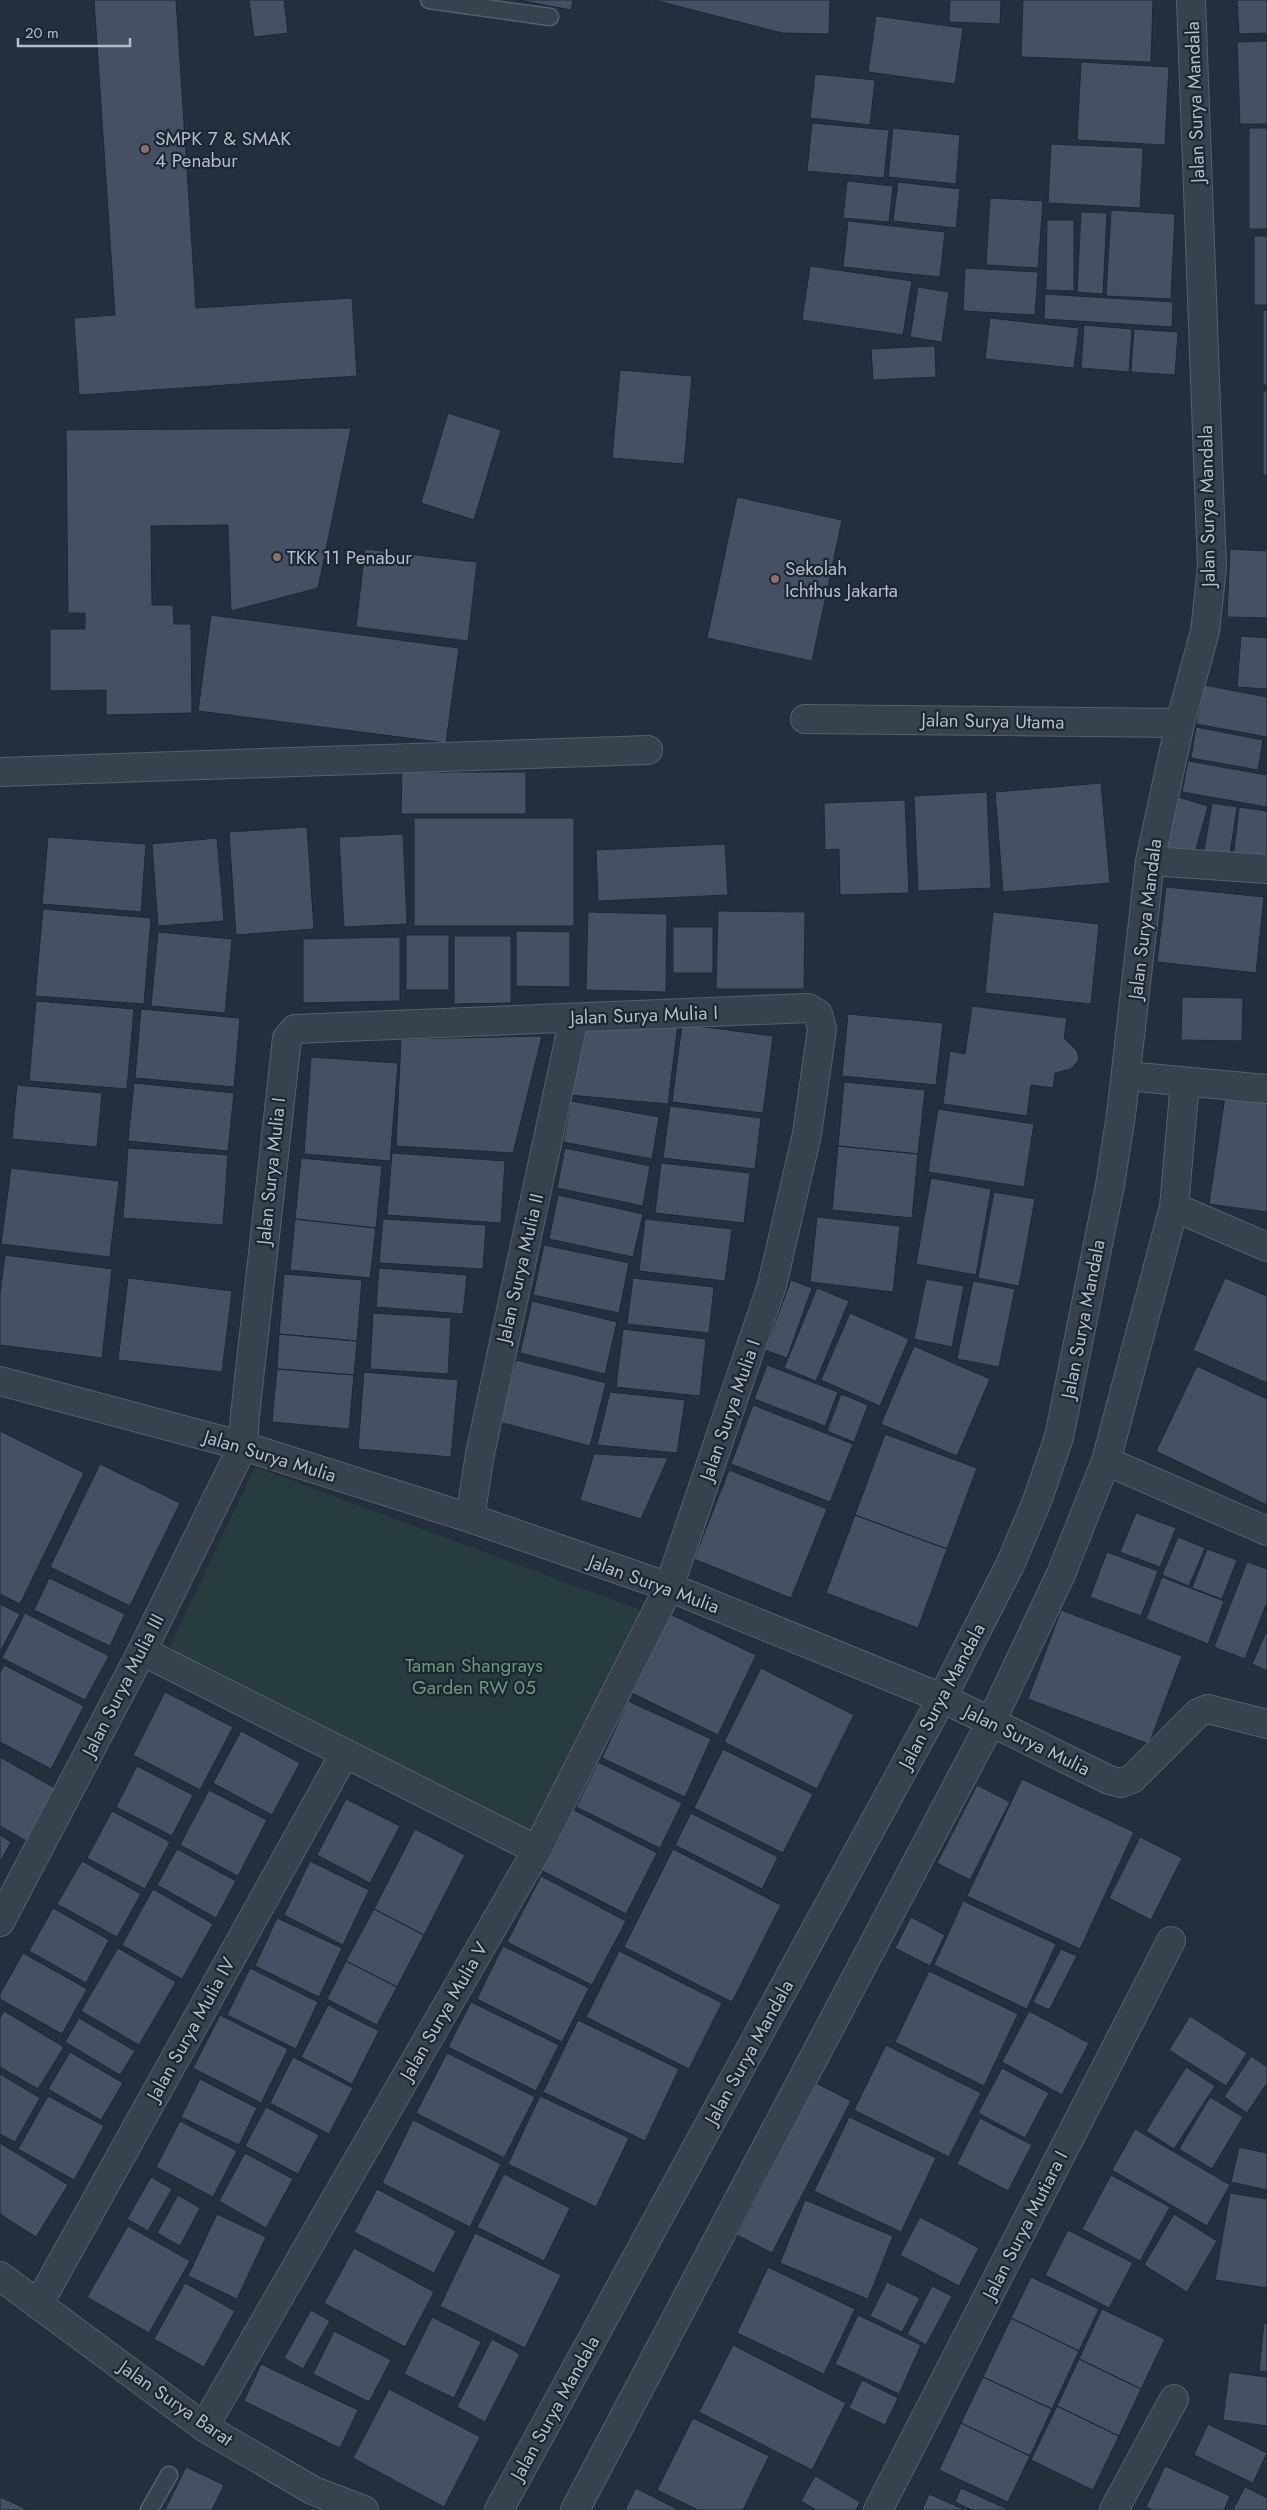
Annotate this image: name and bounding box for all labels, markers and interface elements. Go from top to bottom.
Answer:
scale bar [18,15,130,47]
street label: Jalan Surya Mandala [1179,21,1211,186]
text: 20 m [25,22,59,44]
place label: SMPK 7 & SMAK 4 Penabur [155,125,291,174]
marker: SMPK 7 & SMAK 4 Penabur [139,143,151,155]
street label: Jalan Surya Mandala [1192,425,1222,590]
place label: TKK 11 Penabur [287,544,412,571]
marker: TKK 11 Penabur [271,551,283,563]
place label: Sekolah Ichthus Jakarta [785,555,898,604]
marker: Sekolah Ichthus Jakarta [769,573,781,585]
street label: Jalan Surya Utama [918,706,1065,736]
street label: Jalan Surya Mandala [1121,837,1168,1004]
street label: Jalan Surya Mulia I [567,999,718,1031]
street label: Jalan Surya Mulia I [250,1096,292,1249]
street label: Jalan Surya Mulia II [489,1191,550,1348]
street label: Jalan Surya Mandala [1054,1237,1112,1404]
street label: Jalan Surya Mulia I [692,1336,767,1487]
street label: Jalan Surya Mulia [197,1422,340,1489]
street label: Jalan Surya Mulia [582,1547,723,1620]
street label: Jalan Surya Mulia III [74,1609,171,1764]
street label: Jalan Surya Mandala [891,1618,992,1776]
park label: Taman Shangrays Garden RW 05 [405,1652,543,1701]
street label: Jalan Surya Mulia [957,1696,1095,1782]
street label: Jalan Surya Mulia V [392,1936,495,2088]
street label: Jalan Surya Mulia IV [139,1952,242,2108]
street label: Jalan Surya Mandala [697,1975,800,2132]
street label: Jalan Surya Mutiara I [974,2146,1074,2307]
street label: Jalan Surya Mandala [503,2331,606,2488]
street label: Jalan Surya Barat [111,2352,239,2453]

